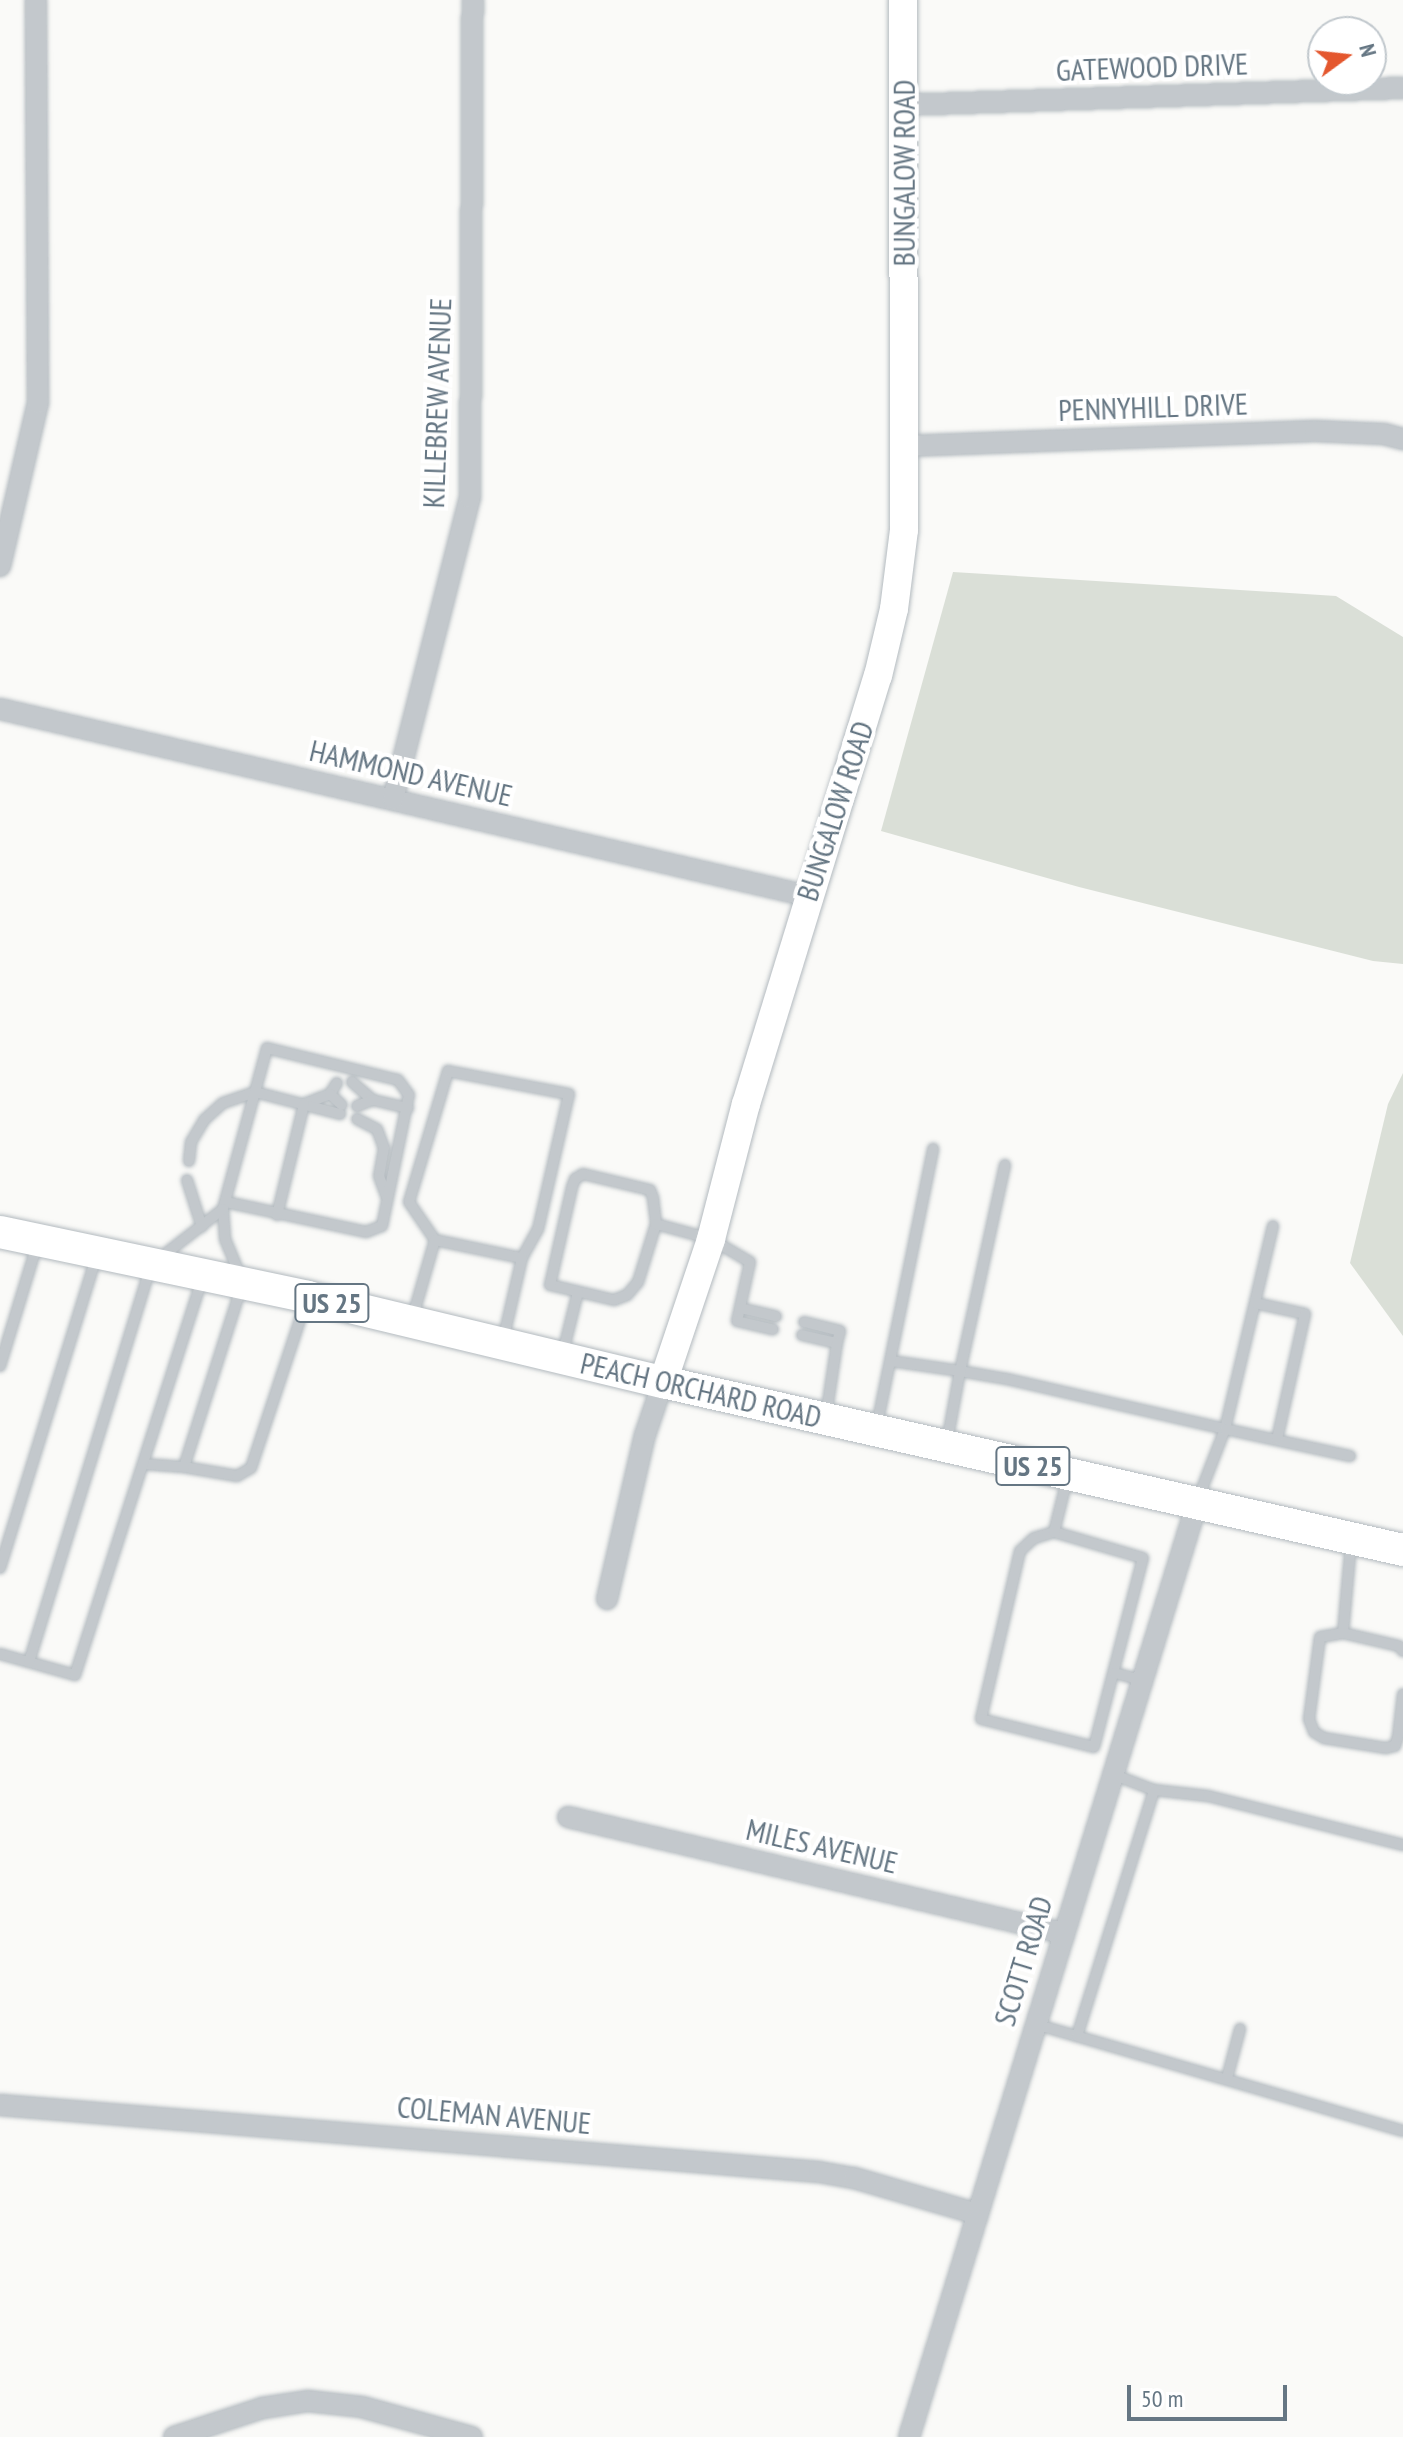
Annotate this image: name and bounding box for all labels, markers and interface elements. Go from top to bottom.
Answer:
north arrow [1307,16,1387,96]
text: N [1353,41,1383,60]
street label: GATEWOOD DRIVE [1055,46,1249,88]
street label: BUNGALOW ROAD [886,79,922,267]
street label: KILLEBREW AVENUE [415,296,459,510]
street label: PENNYHILL DRIVE [1057,386,1249,428]
street label: BUNGALOW ROAD [789,716,881,906]
street label: HAMMOND AVENUE [306,732,516,814]
road number: US 25 [294,1279,370,1327]
street label: PEACH ORCHARD ROAD [577,1345,825,1435]
road number: US 25 [995,1442,1071,1490]
street label: MILES AVENUE [742,1811,902,1881]
street label: SCOTT ROAD [986,1891,1060,2031]
street label: COLEMAN AVENUE [395,2089,593,2141]
scale bar [1131,2369,1291,2419]
text: 50 m [1141,2383,1183,2414]

